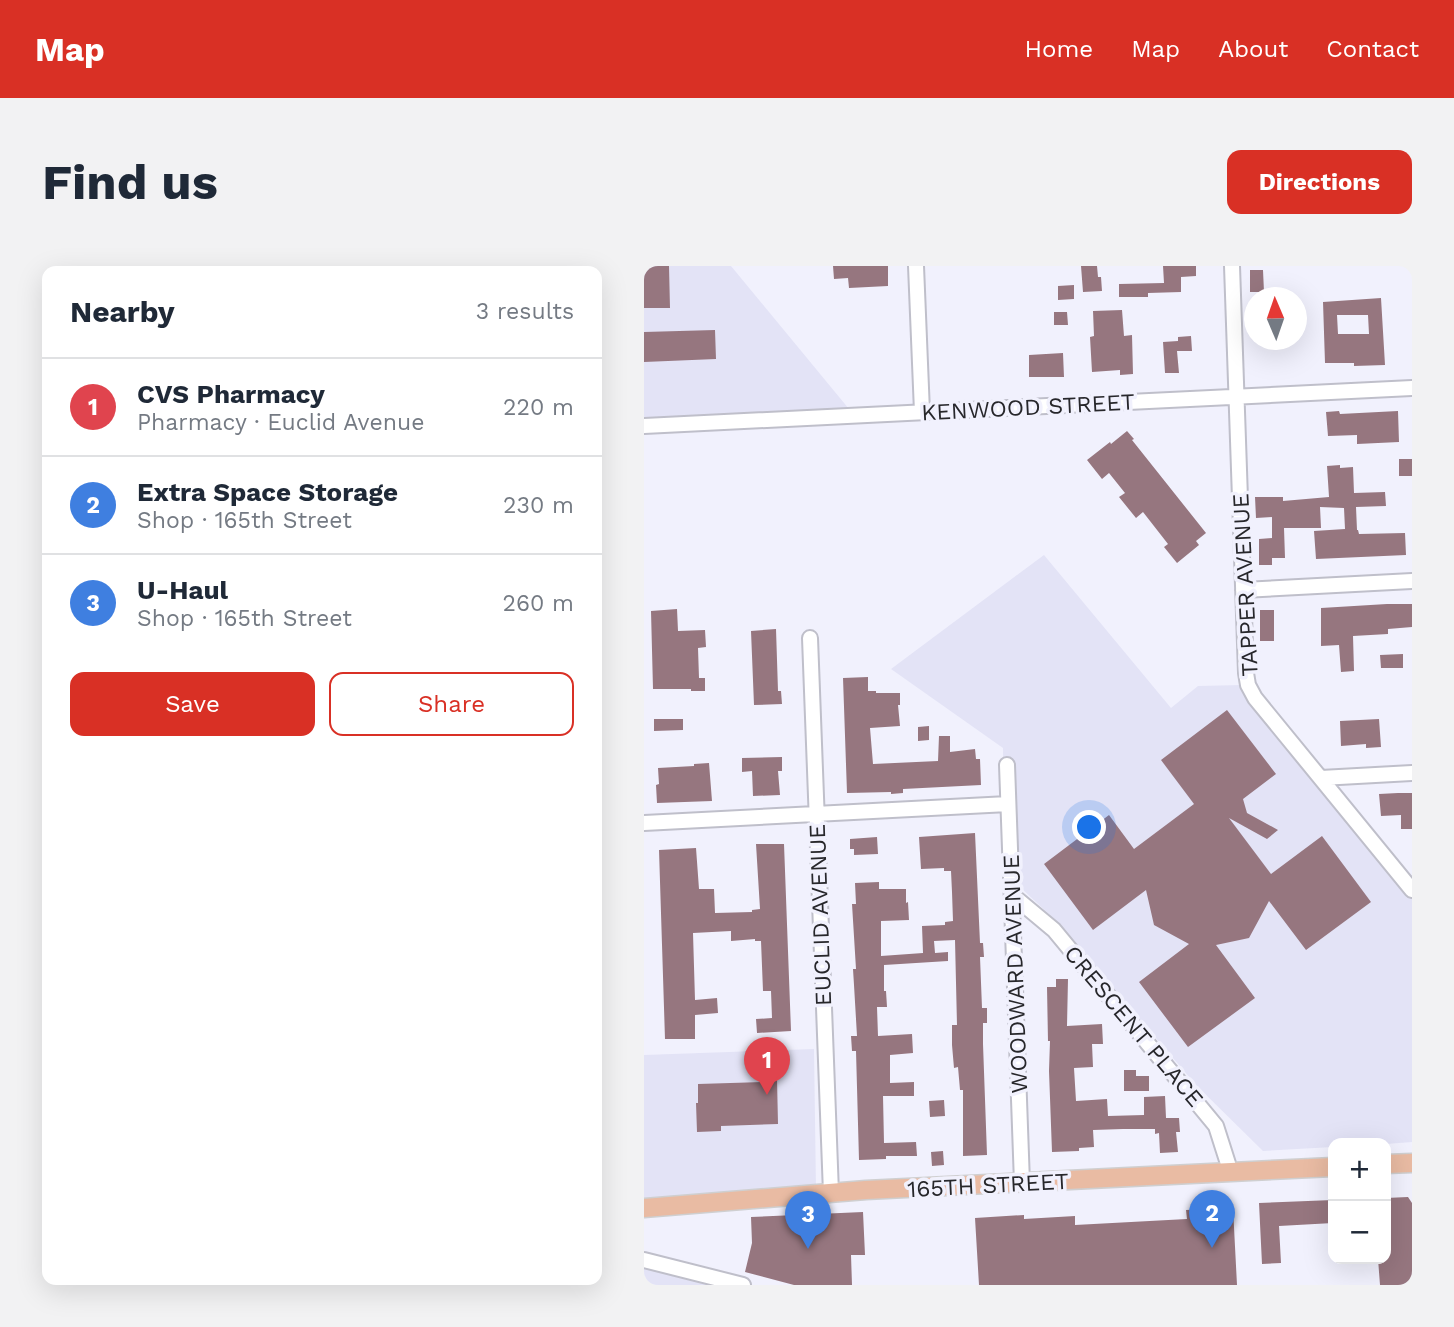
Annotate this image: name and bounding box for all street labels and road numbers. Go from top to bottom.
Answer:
street label: KENWOOD STREET [921,388,1136,427]
street label: TAPPER AVENUE [1227,493,1264,677]
street label: EUCLID AVENUE [804,824,837,1006]
street label: WOODWARD AVENUE [998,854,1033,1094]
street label: CRESCENT PLACE [1058,940,1209,1112]
street label: 165TH STREET [907,1168,1069,1203]

